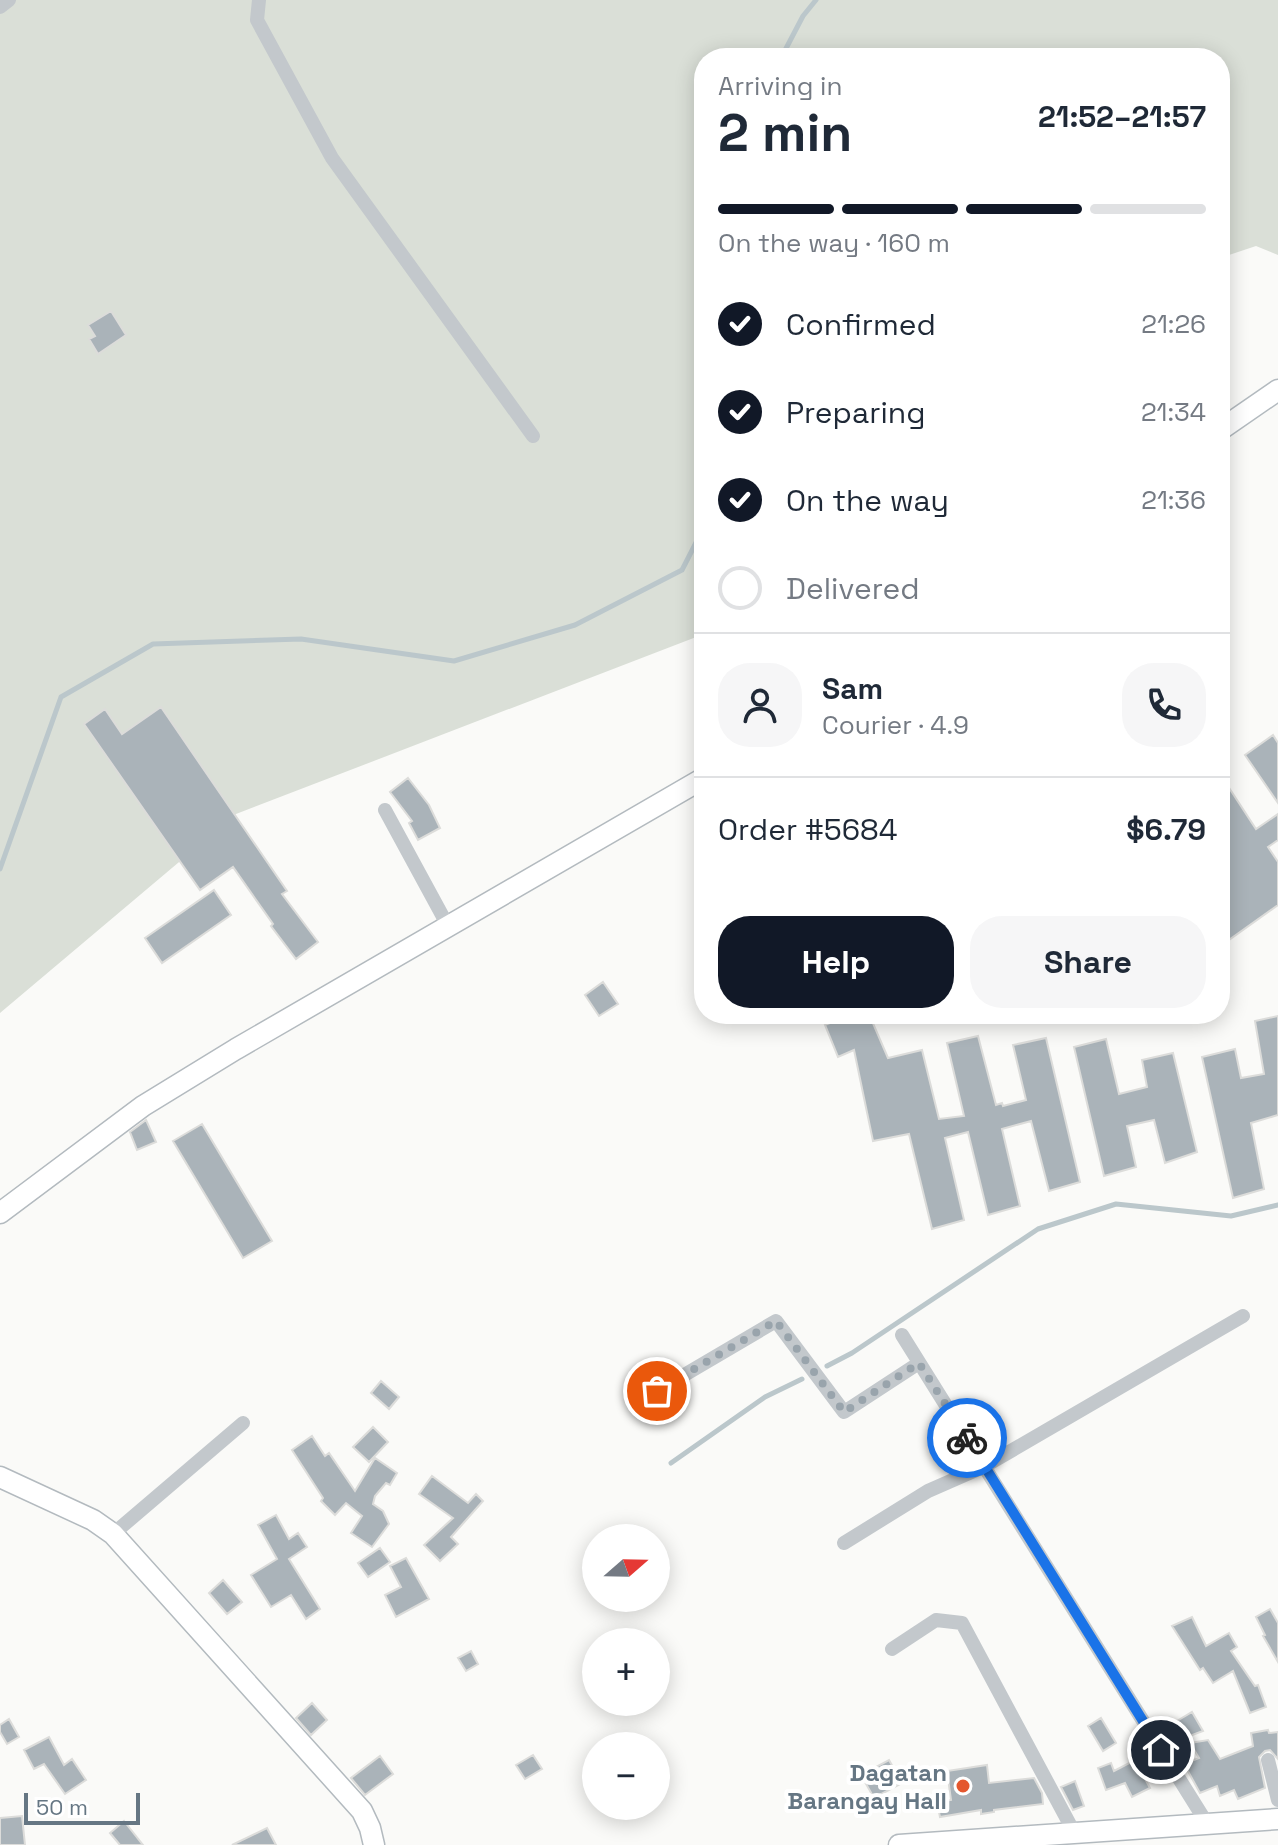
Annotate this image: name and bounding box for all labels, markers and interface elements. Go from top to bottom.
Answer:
text: Arriving in [718,69,842,103]
text: 21:52–21:57 [1038,97,1206,136]
text: 2 min [718,100,852,166]
text: On the way · 160 m [718,226,950,260]
icon: check [718,302,762,346]
text: Confirmed [786,305,936,344]
text: 21:26 [1141,307,1206,341]
icon: check [718,390,762,434]
text: Preparing [786,393,925,432]
text: 21:34 [1141,395,1206,429]
icon: check [718,478,762,522]
text: On the way [786,481,949,520]
text: 21:36 [1141,483,1206,517]
text: Delivered [786,569,920,608]
button: person [718,663,802,747]
button: phone [1122,663,1206,747]
text: Sam [822,669,883,708]
text: Courier · 4.9 [822,708,969,742]
text: Order #5684 [718,810,898,849]
text: $6.79 [1126,810,1206,849]
button: Help [718,916,954,1008]
button: Share [970,916,1206,1008]
pin [623,1357,691,1425]
icon: bag [635,1369,679,1413]
courier [927,1398,1007,1478]
icon: bike [945,1416,989,1460]
north arrow [582,1524,670,1612]
map controls [582,1524,670,1820]
button: + [582,1628,670,1716]
pin [1127,1716,1195,1784]
icon: home [1139,1728,1183,1772]
button: − [582,1732,670,1820]
place label: Dagatan Barangay Hall [787,1757,947,1816]
marker: Dagatan Barangay Hall [954,1777,972,1795]
scale bar [24,1789,140,1825]
text: 50 m [36,1793,88,1821]

